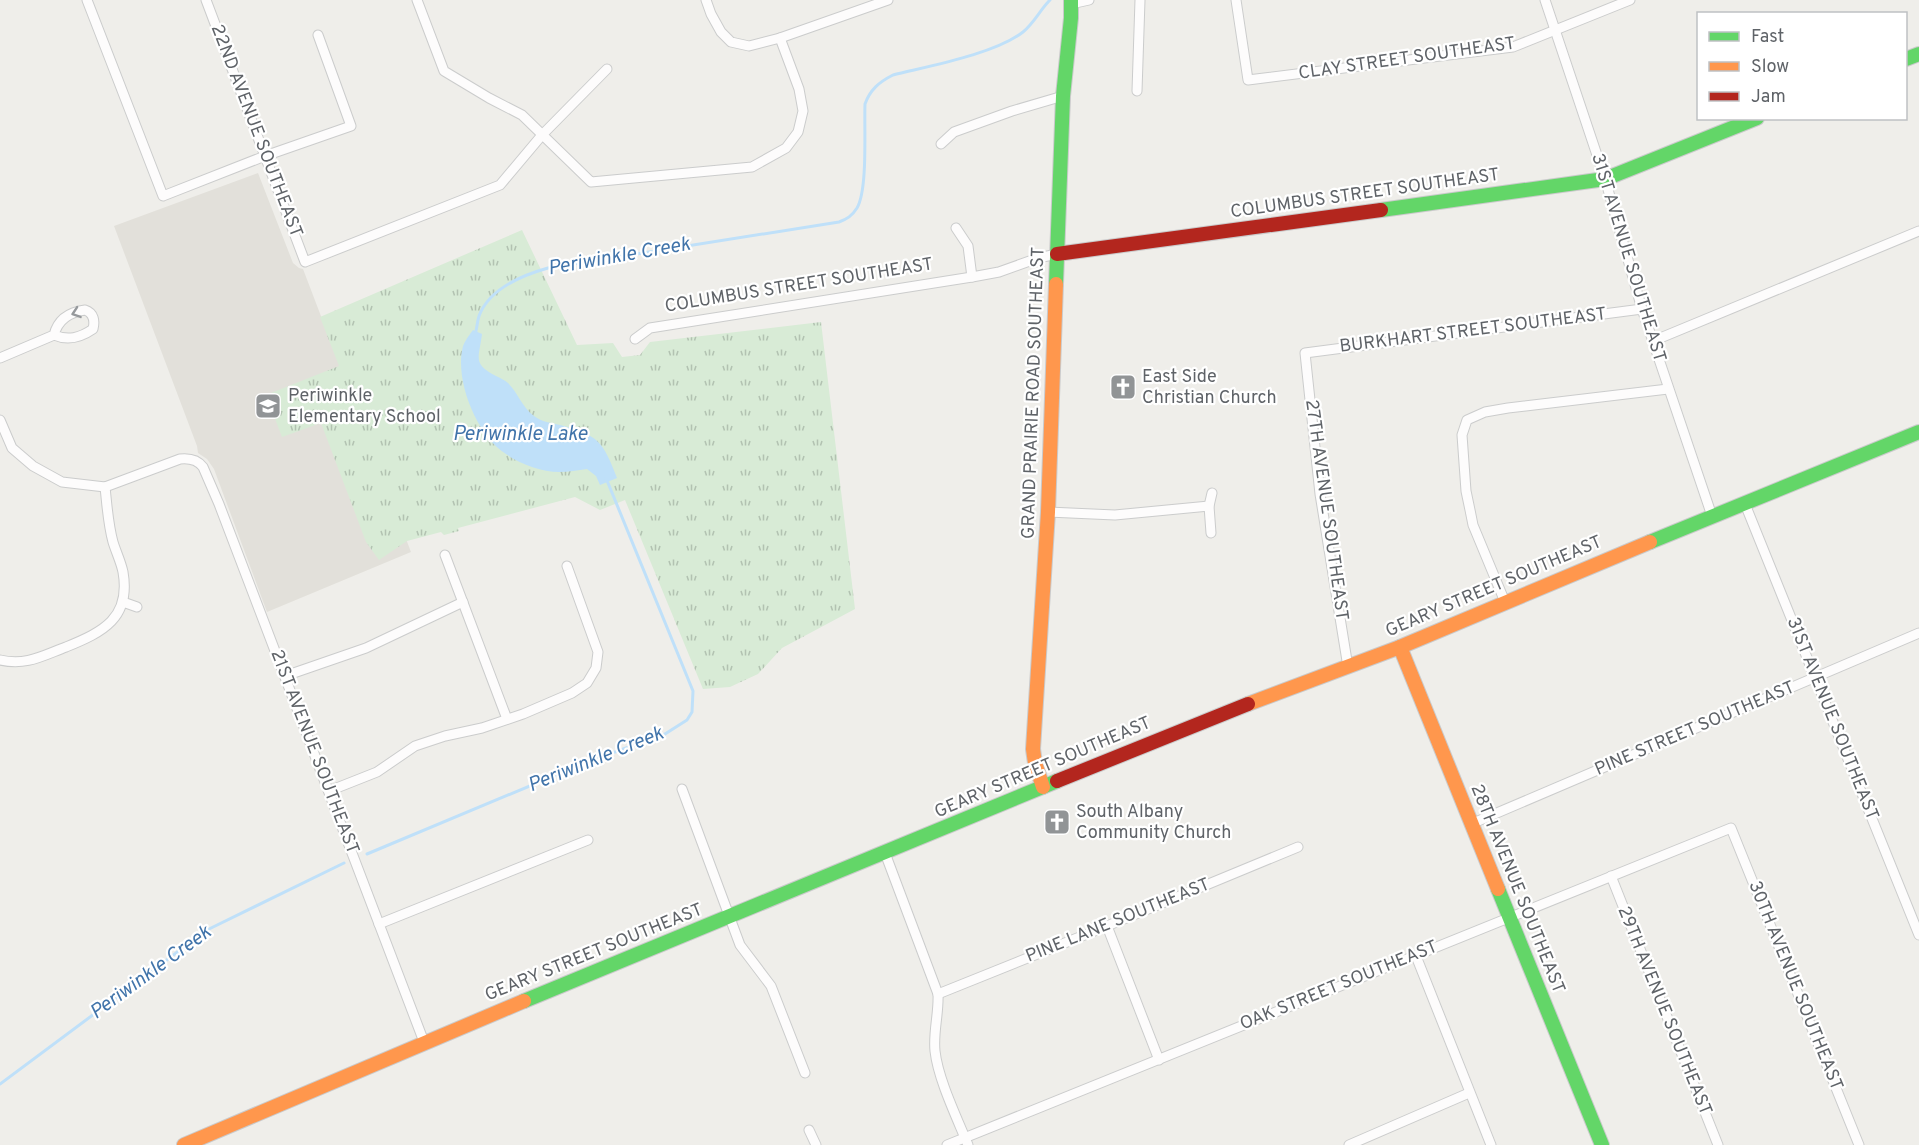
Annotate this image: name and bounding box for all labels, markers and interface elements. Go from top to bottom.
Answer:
legend [1697,12,1907,120]
street label: 22ND AVENUE SOUTHEAST [205,21,307,241]
text: Fast [1751,26,1784,49]
street label: CLAY STREET SOUTHEAST [1297,32,1517,86]
text: Slow [1751,56,1789,79]
text: Jam [1751,86,1786,109]
street label: 31ST AVENUE SOUTHEAST [1585,151,1671,365]
street label: COLUMBUS STREET SOUTHEAST [1229,164,1501,224]
water label: Periwinkle Creek [546,232,693,282]
street label: GRAND PRAIRIE ROAD SOUTHEAST [1017,247,1051,539]
street label: COLUMBUS STREET SOUTHEAST [663,253,935,319]
street label: BURKHART STREET SOUTHEAST [1338,303,1608,359]
one-way arrow [71,306,82,319]
place label: East Side Christian Church [1142,366,1277,410]
church icon: East Side Christian Church [1108,372,1138,402]
place label: Periwinkle Elementary School [288,385,441,429]
school or university icon: Periwinkle Elementary School [253,391,283,421]
street label: 27TH AVENUE SOUTHEAST [1299,398,1353,622]
water label: Periwinkle Lake [453,422,588,448]
street label: GEARY STREET SOUTHEAST [1382,531,1606,643]
street label: 31ST AVENUE SOUTHEAST [1781,614,1883,824]
street label: 21ST AVENUE SOUTHEAST [264,646,364,858]
street label: PINE STREET SOUTHEAST [1591,676,1799,782]
street label: GEARY STREET SOUTHEAST [931,712,1155,824]
water label: Periwinkle Creek [524,721,669,799]
street label: 28TH AVENUE SOUTHEAST [1464,781,1570,997]
place label: South Albany Community Church [1076,801,1231,845]
church icon: South Albany Community Church [1042,807,1072,837]
street label: PINE LANE SOUTHEAST [1022,873,1214,969]
street label: 30TH AVENUE SOUTHEAST [1742,878,1848,1094]
street label: GEARY STREET SOUTHEAST [482,899,706,1007]
street label: 29TH AVENUE SOUTHEAST [1611,903,1717,1119]
water label: Periwinkle Creek [85,920,218,1026]
street label: OAK STREET SOUTHEAST [1237,936,1441,1036]

